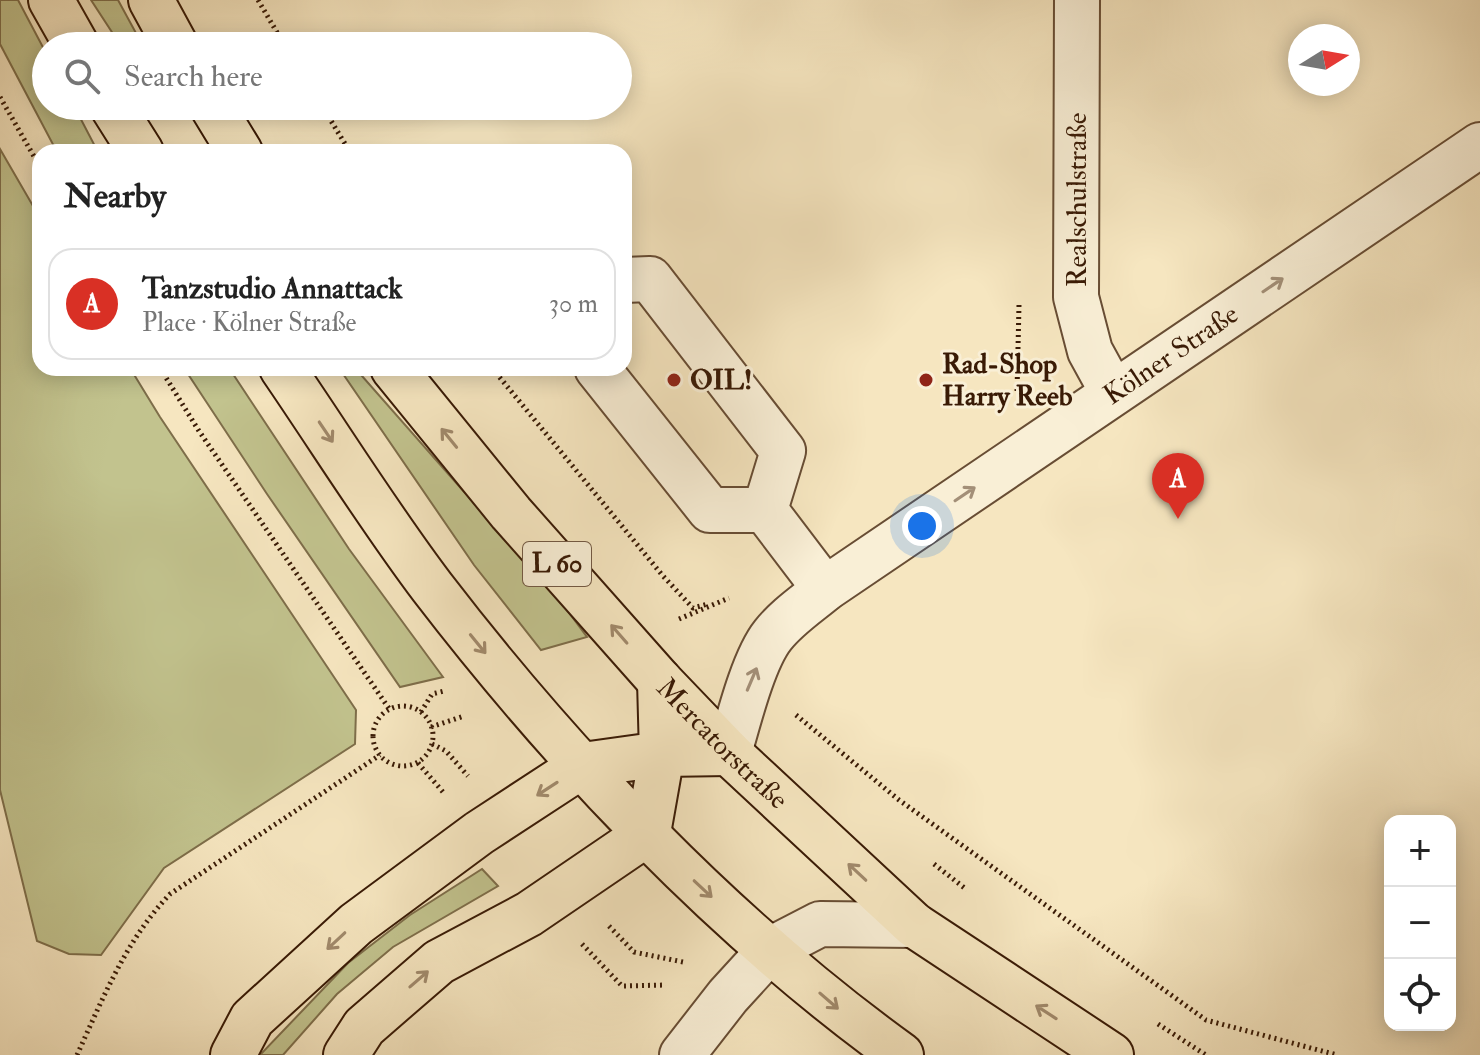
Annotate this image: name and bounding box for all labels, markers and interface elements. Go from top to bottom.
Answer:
north arrow [1288,24,1360,96]
search box [32,32,632,120]
icon: search [60,54,104,98]
text: Search here [124,58,263,95]
street label: Realschulstraße [1060,112,1095,287]
text: Nearby [64,175,166,218]
text: Tanzstudio Annattack [142,270,403,307]
one-way arrow [1261,277,1284,293]
text: A [84,288,100,320]
text: 30 m [549,288,598,320]
street label: Kölner Straße [1097,296,1245,413]
text: Place · Kölner Straße [142,307,356,339]
place label: Rad-Shop Harry Reeb [942,347,1073,414]
place label: OIL! [690,363,752,398]
marker: OIL! [665,371,683,389]
marker: Rad-Shop Harry Reeb [917,371,935,389]
one-way arrow [318,421,334,443]
one-way arrow [440,428,458,448]
pin: A [1152,453,1204,519]
one-way arrow [954,486,976,502]
your location [902,506,942,546]
road number: L 60 [523,542,591,586]
one-way arrow [611,625,629,645]
one-way arrow [469,633,486,654]
one-way arrow [746,667,761,692]
street label: Mercatorstraße [649,671,796,817]
one-way arrow [536,781,558,797]
map controls [1384,815,1456,1031]
button: + [1384,815,1456,887]
one-way arrow [847,863,867,882]
one-way arrow [693,879,713,898]
button: − [1384,887,1456,959]
one-way arrow [327,932,347,950]
button: locate [1384,959,1456,1031]
one-way arrow [408,971,428,989]
one-way arrow [819,992,839,1010]
one-way arrow [1035,1004,1058,1020]

